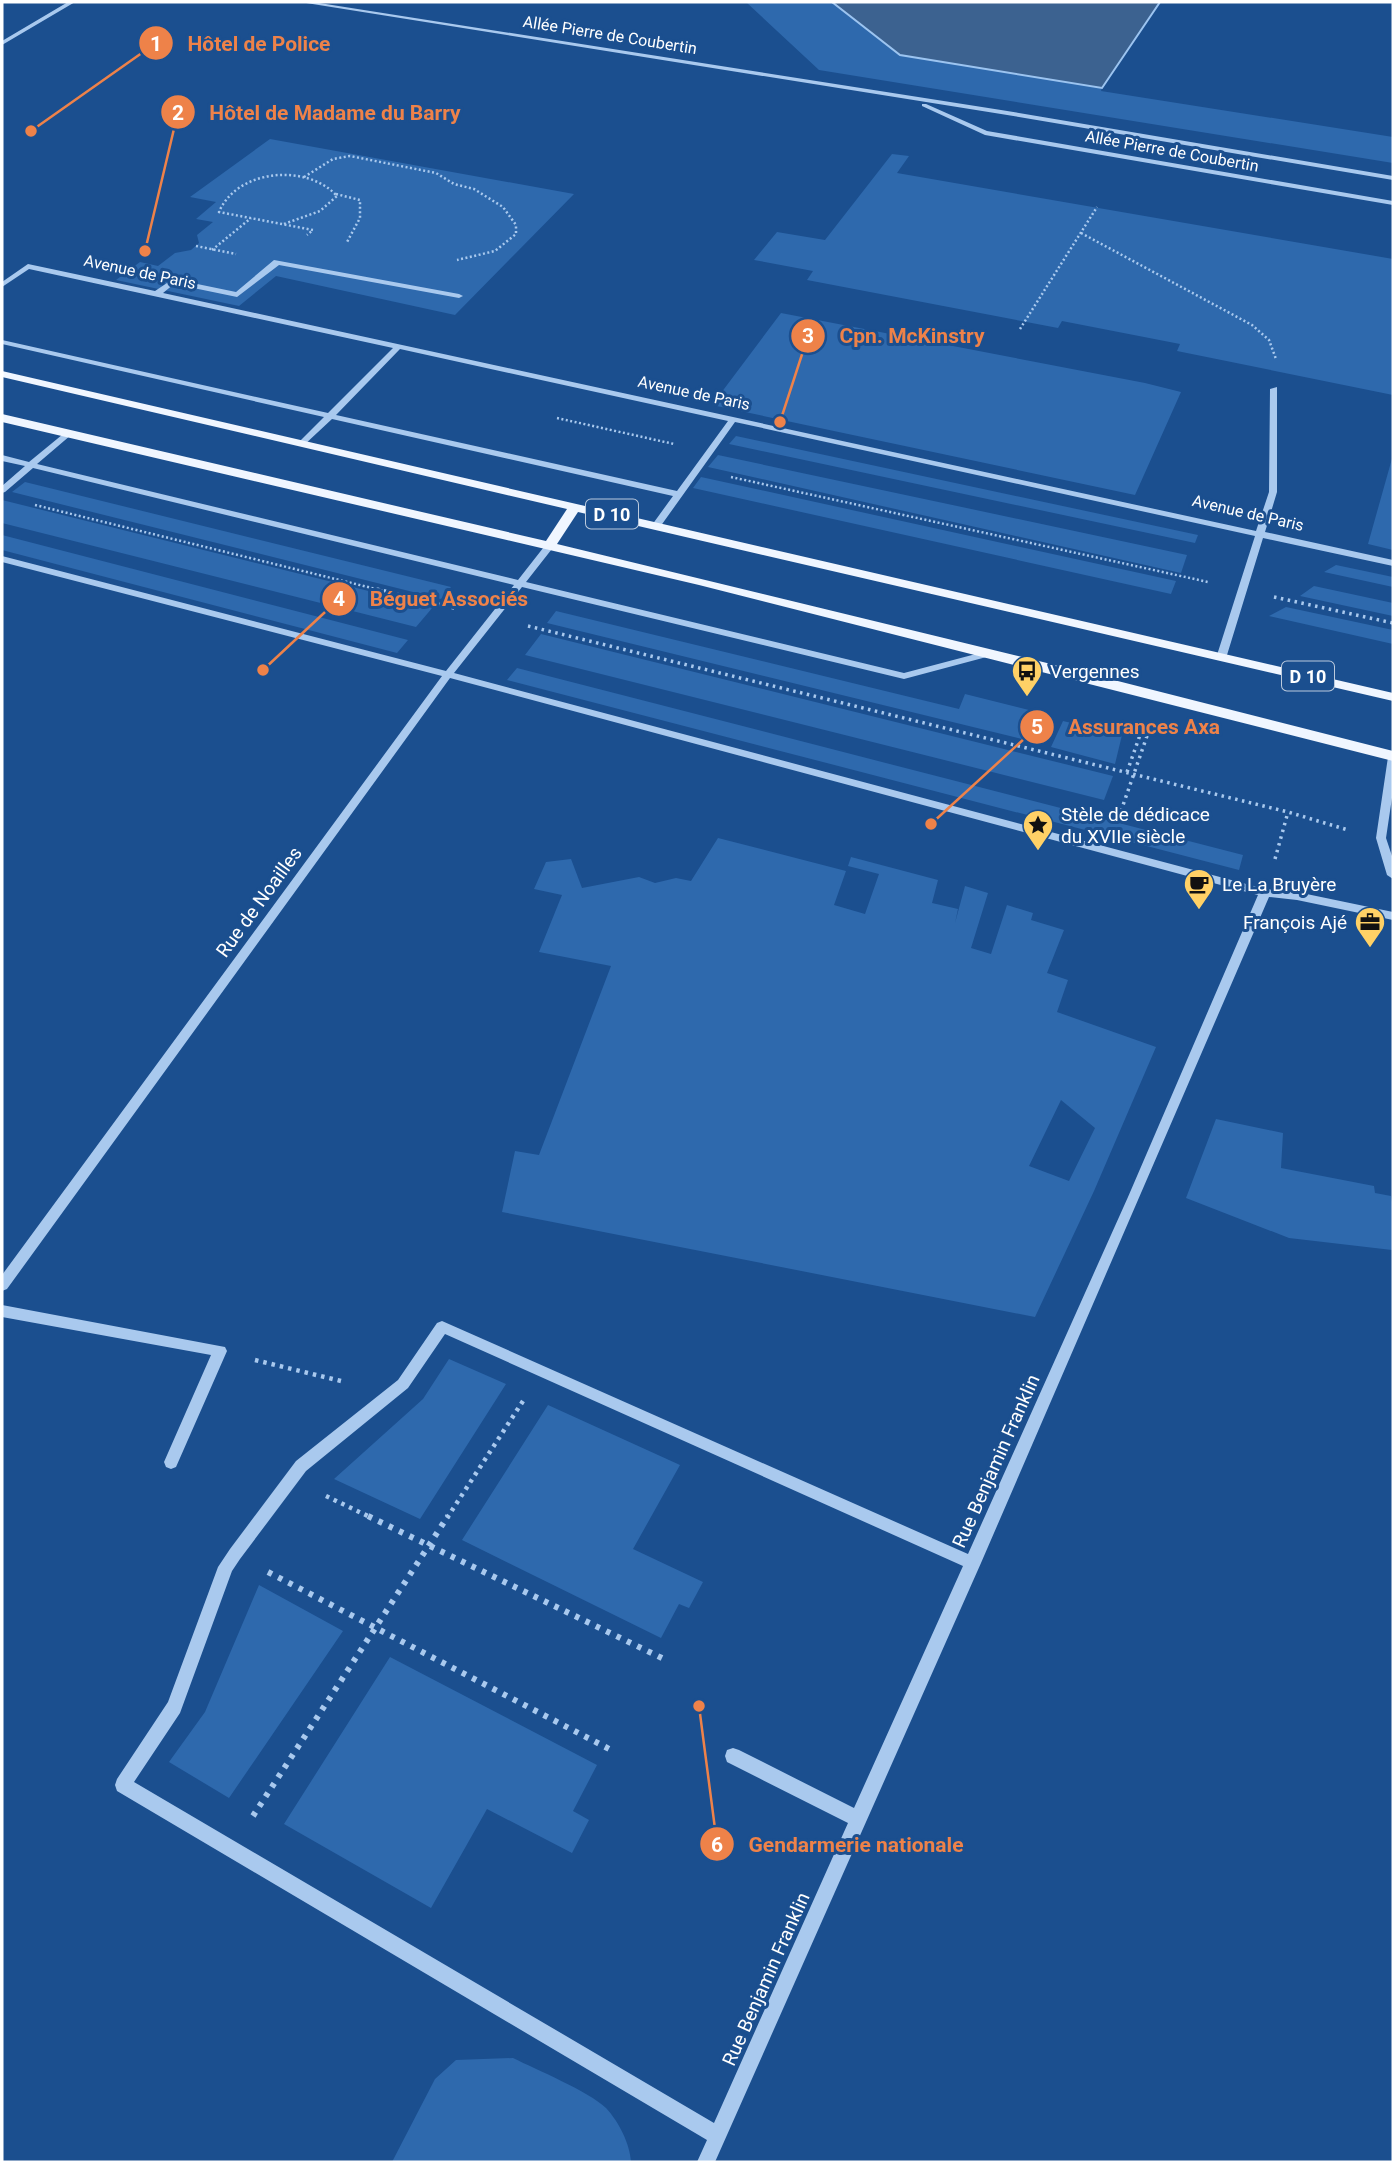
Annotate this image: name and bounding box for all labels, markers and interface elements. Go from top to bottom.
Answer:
street label: Allée Pierre de Coubertin [522,12,698,58]
callout: Hôtel de Police [139,22,345,64]
text: 1 [150,32,162,56]
text: Hôtel de Police [188,32,330,56]
callout: Hôtel de Madame du Barry [161,91,475,133]
text: 2 [172,101,184,125]
text: Hôtel de Madame du Barry [209,101,461,125]
street label: Allée Pierre de Coubertin [1084,126,1260,176]
street label: Avenue de Paris [82,251,198,293]
callout: Cpn. McKinstry [791,315,999,357]
text: 3 [802,324,814,348]
text: Cpn. McKinstry [840,324,985,348]
street label: Avenue de Paris [636,372,752,414]
street label: Avenue de Paris [1190,491,1306,535]
road number: D 10 [586,500,638,528]
callout: Béguet Associés [321,578,543,620]
text: 4 [333,587,345,611]
text: Béguet Associés [370,587,528,611]
bus stop icon: Vergennes [1010,654,1044,698]
place label: Vergennes [1050,660,1140,683]
road number: D 10 [1282,662,1334,690]
callout: Assurances Axa [1019,706,1234,748]
text: 5 [1031,715,1043,739]
text: Assurances Axa [1068,715,1220,739]
place label: Stèle de dédicace du XVIIe siècle [1061,803,1210,848]
place icon: Stèle de dédicace du XVIIe siècle [1021,808,1055,852]
street label: Rue de Noailles [211,842,307,962]
cafe icon: Le La Bruyère [1182,867,1216,911]
place label: Le La Bruyère [1222,873,1336,896]
office icon: François Ajé [1353,905,1387,949]
place label: François Ajé [1243,911,1347,934]
street label: Rue Benjamin Franklin [947,1371,1045,1551]
callout: Gendarmerie nationale [699,1823,977,1865]
text: 6 [711,1833,723,1857]
text: Gendarmerie nationale [749,1833,963,1857]
street label: Rue Benjamin Franklin [717,1889,815,2069]

